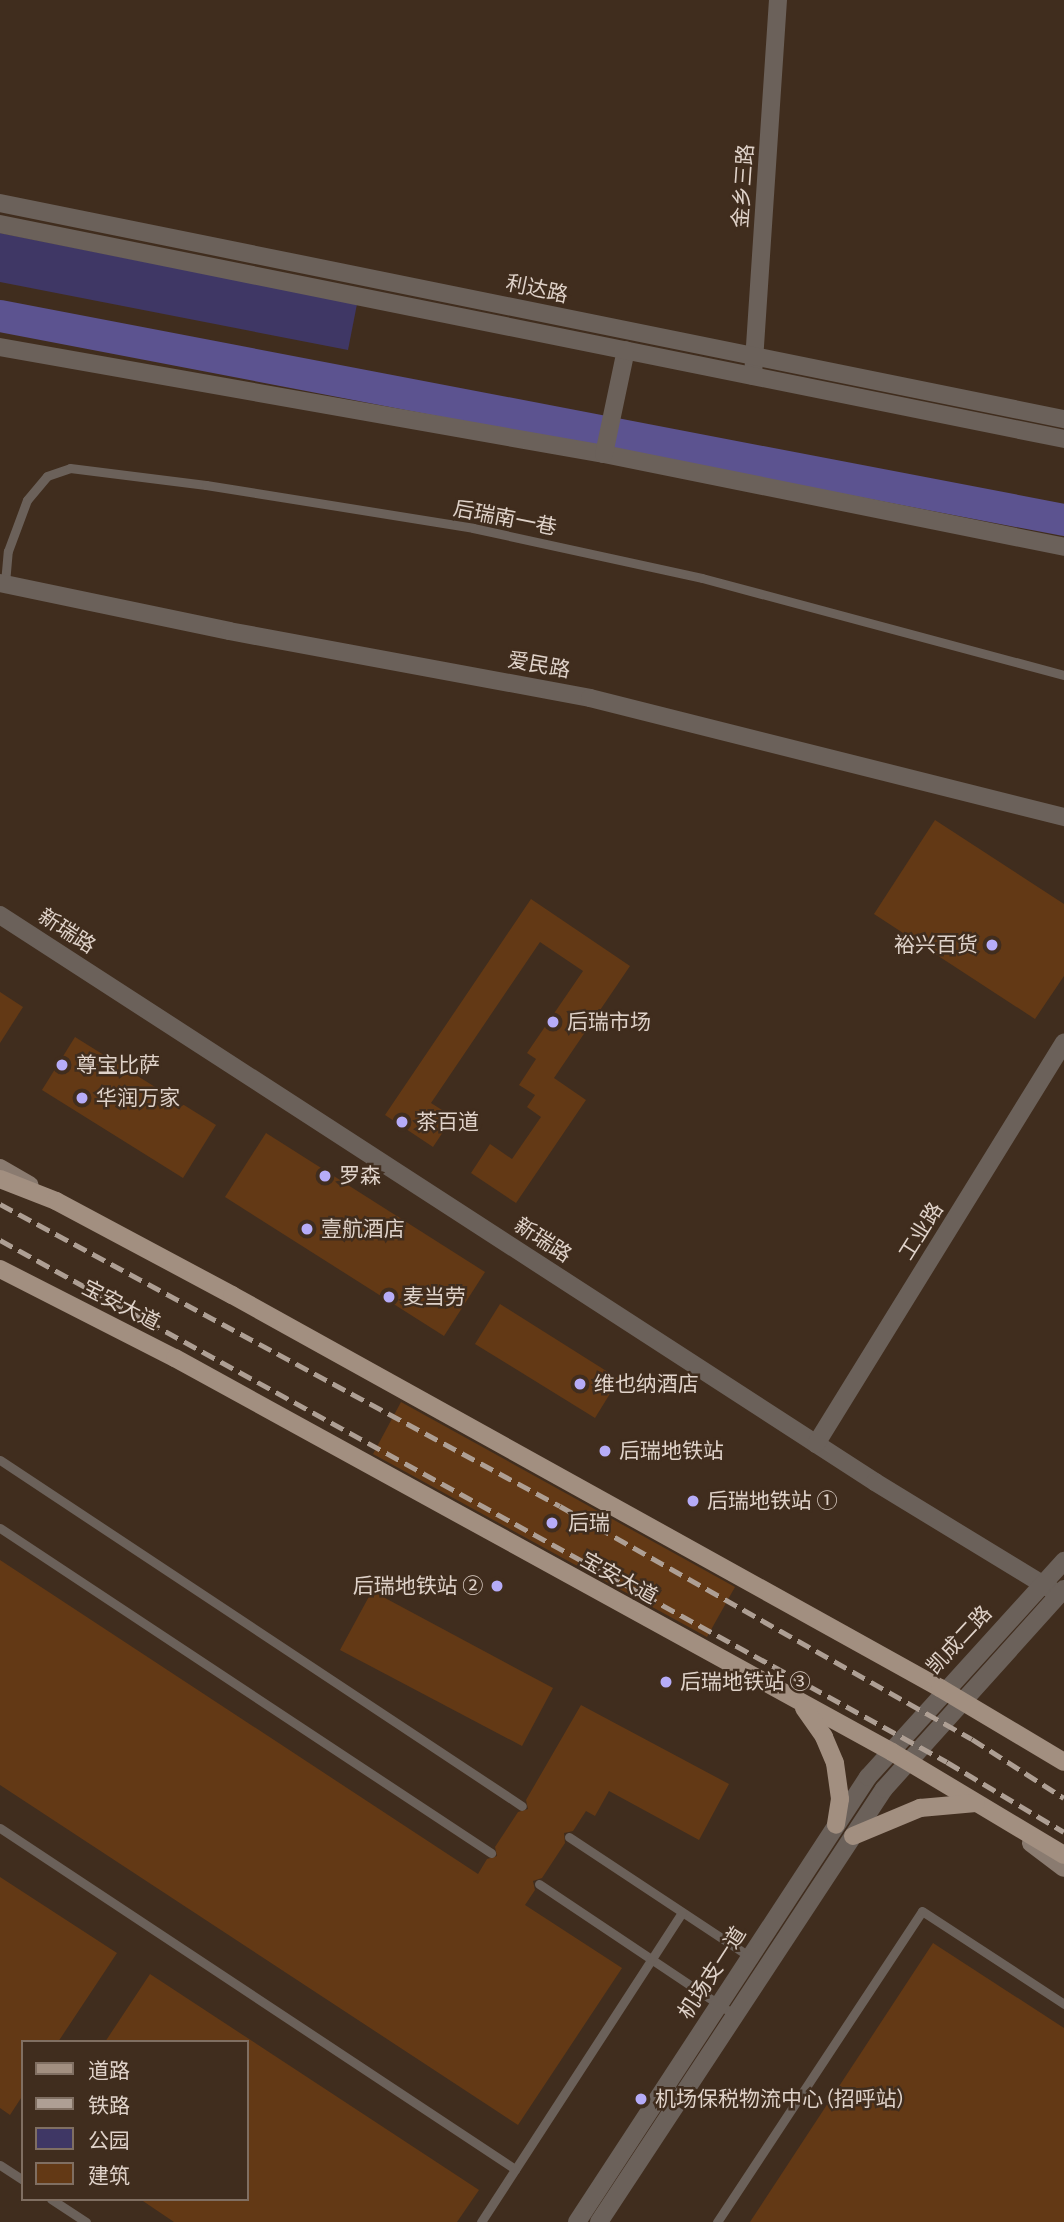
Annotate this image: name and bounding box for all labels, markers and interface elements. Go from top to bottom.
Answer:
street label: 金乡三路 [728,143,758,229]
street label: 利达路 [504,270,570,308]
street label: 后瑞南一巷 [451,496,559,540]
street label: 爱民路 [506,647,572,683]
street label: 新瑞路 [34,903,100,959]
place label: 裕兴百货 [894,932,978,958]
marker: 裕兴百货 [984,937,1000,953]
place label: 后瑞市场 [567,1009,651,1035]
marker: 后瑞市场 [545,1014,561,1030]
place label: 尊宝比萨 [76,1052,160,1078]
marker: 尊宝比萨 [54,1057,70,1073]
place label: 华润万家 [96,1085,180,1111]
marker: 华润万家 [74,1090,90,1106]
place label: 茶百道 [416,1109,479,1135]
marker: 茶百道 [394,1114,410,1130]
place label: 罗森 [339,1163,381,1189]
marker: 罗森 [317,1168,333,1184]
street label: 工业路 [894,1198,948,1264]
street label: 新瑞路 [510,1212,576,1268]
place label: 壹航酒店 [321,1216,405,1242]
marker: 壹航酒店 [299,1221,315,1237]
street label: 宝安大道 [78,1275,164,1335]
place label: 麦当劳 [403,1284,466,1310]
marker: 麦当劳 [381,1289,397,1305]
place label: 维也纳酒店 [594,1371,699,1397]
marker: 维也纳酒店 [572,1376,588,1392]
place label: 后瑞地铁站 [619,1438,724,1464]
marker: 后瑞地铁站 [597,1443,613,1459]
place label: 后瑞地铁站 ① [707,1488,837,1514]
marker: 后瑞地铁站 ① [685,1493,701,1509]
place label: 后瑞 [568,1510,610,1536]
marker: 后瑞 [542,1513,562,1533]
street label: 宝安大道 [576,1547,662,1609]
place label: 后瑞地铁站 ② [353,1573,483,1599]
marker: 后瑞地铁站 ② [489,1578,505,1594]
street label: 凯成二路 [921,1601,997,1679]
place label: 后瑞地铁站 ③ [680,1669,810,1695]
marker: 后瑞地铁站 ③ [658,1674,674,1690]
street label: 机场支一道 [673,1922,751,2024]
legend [21,2040,248,2201]
text: 道路 [88,2058,130,2084]
place label: 机场保税物流中心 (招呼站) [655,2086,903,2112]
marker: 机场保税物流中心 (招呼站) [633,2091,649,2107]
text: 铁路 [88,2093,130,2119]
text: 公园 [88,2128,130,2154]
text: 建筑 [88,2163,130,2189]

